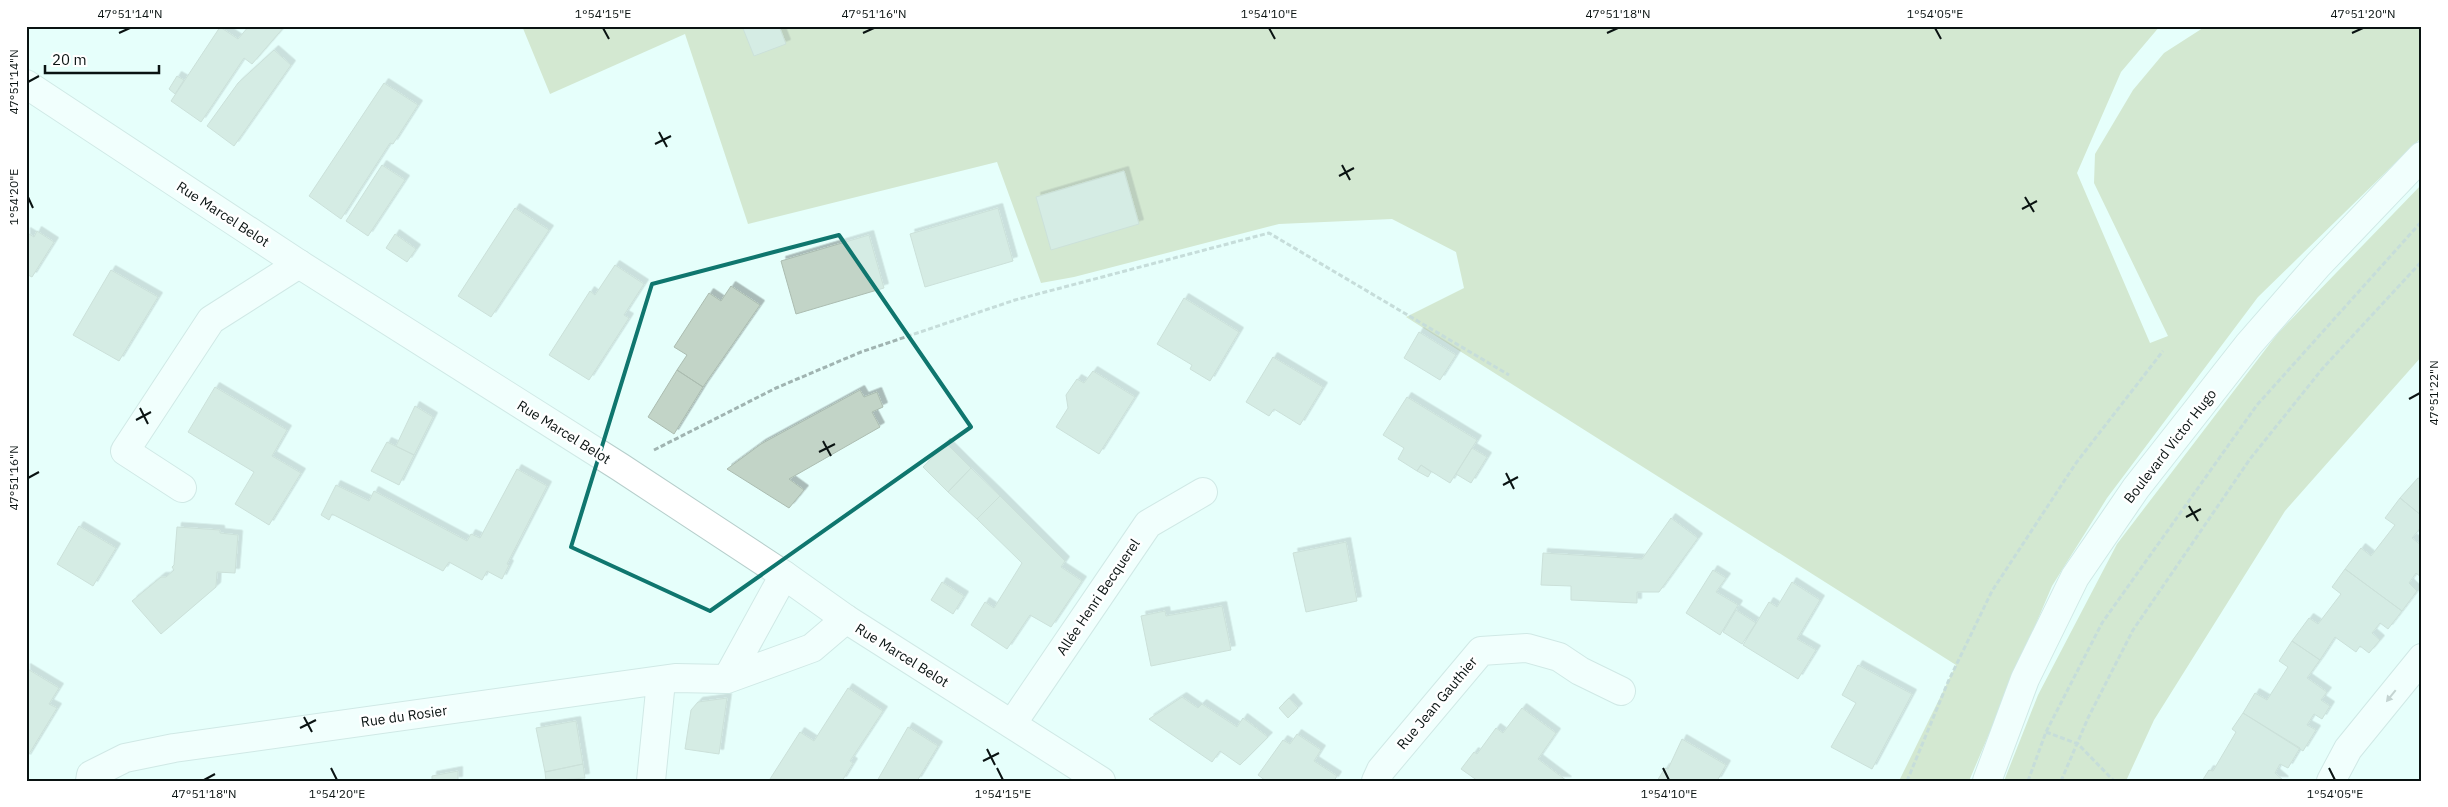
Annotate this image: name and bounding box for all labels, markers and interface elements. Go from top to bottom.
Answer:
text: 47°51'14"N [97,6,163,21]
text: 1°54'15"E [575,6,631,21]
text: 47°51'16"N [841,6,907,21]
text: 1°54'10"E [1241,6,1297,21]
text: 47°51'18"N [1585,6,1651,21]
text: 1°54'05"E [1907,6,1963,21]
text: 47°51'20"N [2330,6,2396,21]
scale bar [45,42,159,74]
text: 47°51'14"N [6,49,21,115]
text: 20 m [52,50,87,69]
text: 1°54'20"E [6,169,21,225]
street label: Rue Marcel Belot [173,177,273,251]
text: 47°51'22"N [2426,360,2441,426]
street label: Boulevard Victor Hugo [2120,385,2220,507]
street label: Rue Marcel Belot [514,396,614,468]
text: 47°51'16"N [6,445,21,511]
street label: Allée Henri Becquerel [1052,535,1144,659]
street label: Rue Marcel Belot [852,619,952,691]
street label: Rue Jean Gauthier [1393,653,1481,753]
one-way arrow [2386,690,2397,703]
street label: Rue du Rosier [360,701,448,731]
text: 47°51'18"N [171,786,237,801]
text: 1°54'20"E [309,786,365,801]
text: 1°54'15"E [975,786,1031,801]
text: 1°54'10"E [1641,786,1697,801]
text: 1°54'05"E [2307,786,2363,801]

